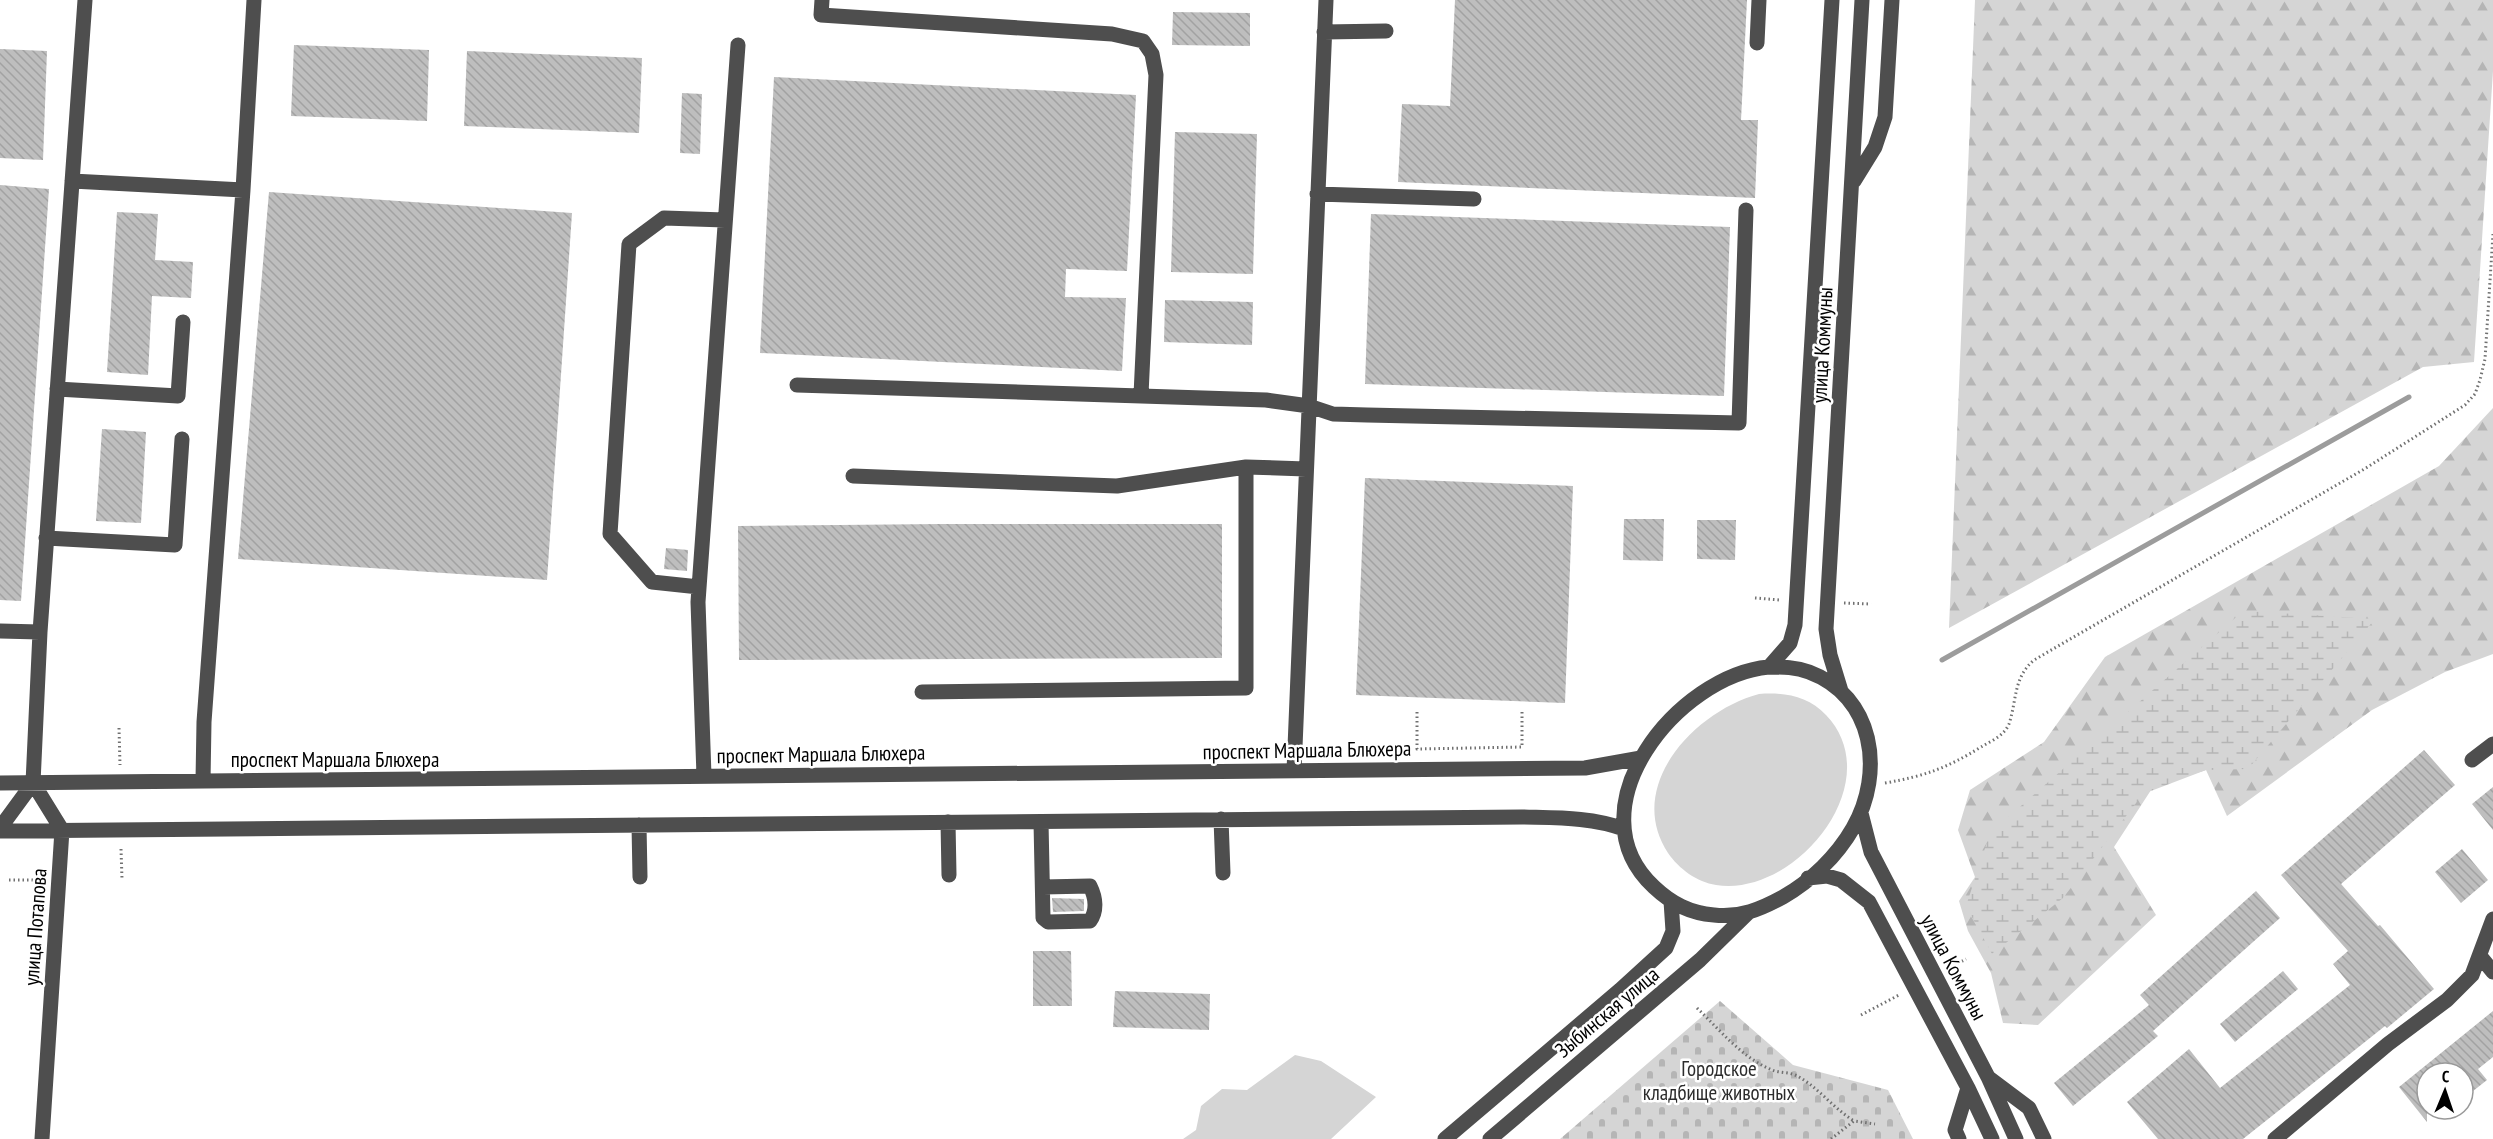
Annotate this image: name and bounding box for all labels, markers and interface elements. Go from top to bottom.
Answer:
street label: улица Коммуны [1805,286,1839,404]
street label: проспект Маршала Блюхера [1202,735,1412,765]
street label: проспект Маршала Блюхера [716,739,926,769]
street label: проспект Маршала Блюхера [231,746,439,773]
street label: улица Потапова [17,867,53,987]
street label: улица Коммуны [1915,909,1993,1025]
street label: Зыбинская улица [1550,961,1664,1063]
park label: Городское кладбище животных [1643,1055,1796,1106]
north arrow [2415,1061,2475,1121]
text: С [2442,1066,2450,1086]

